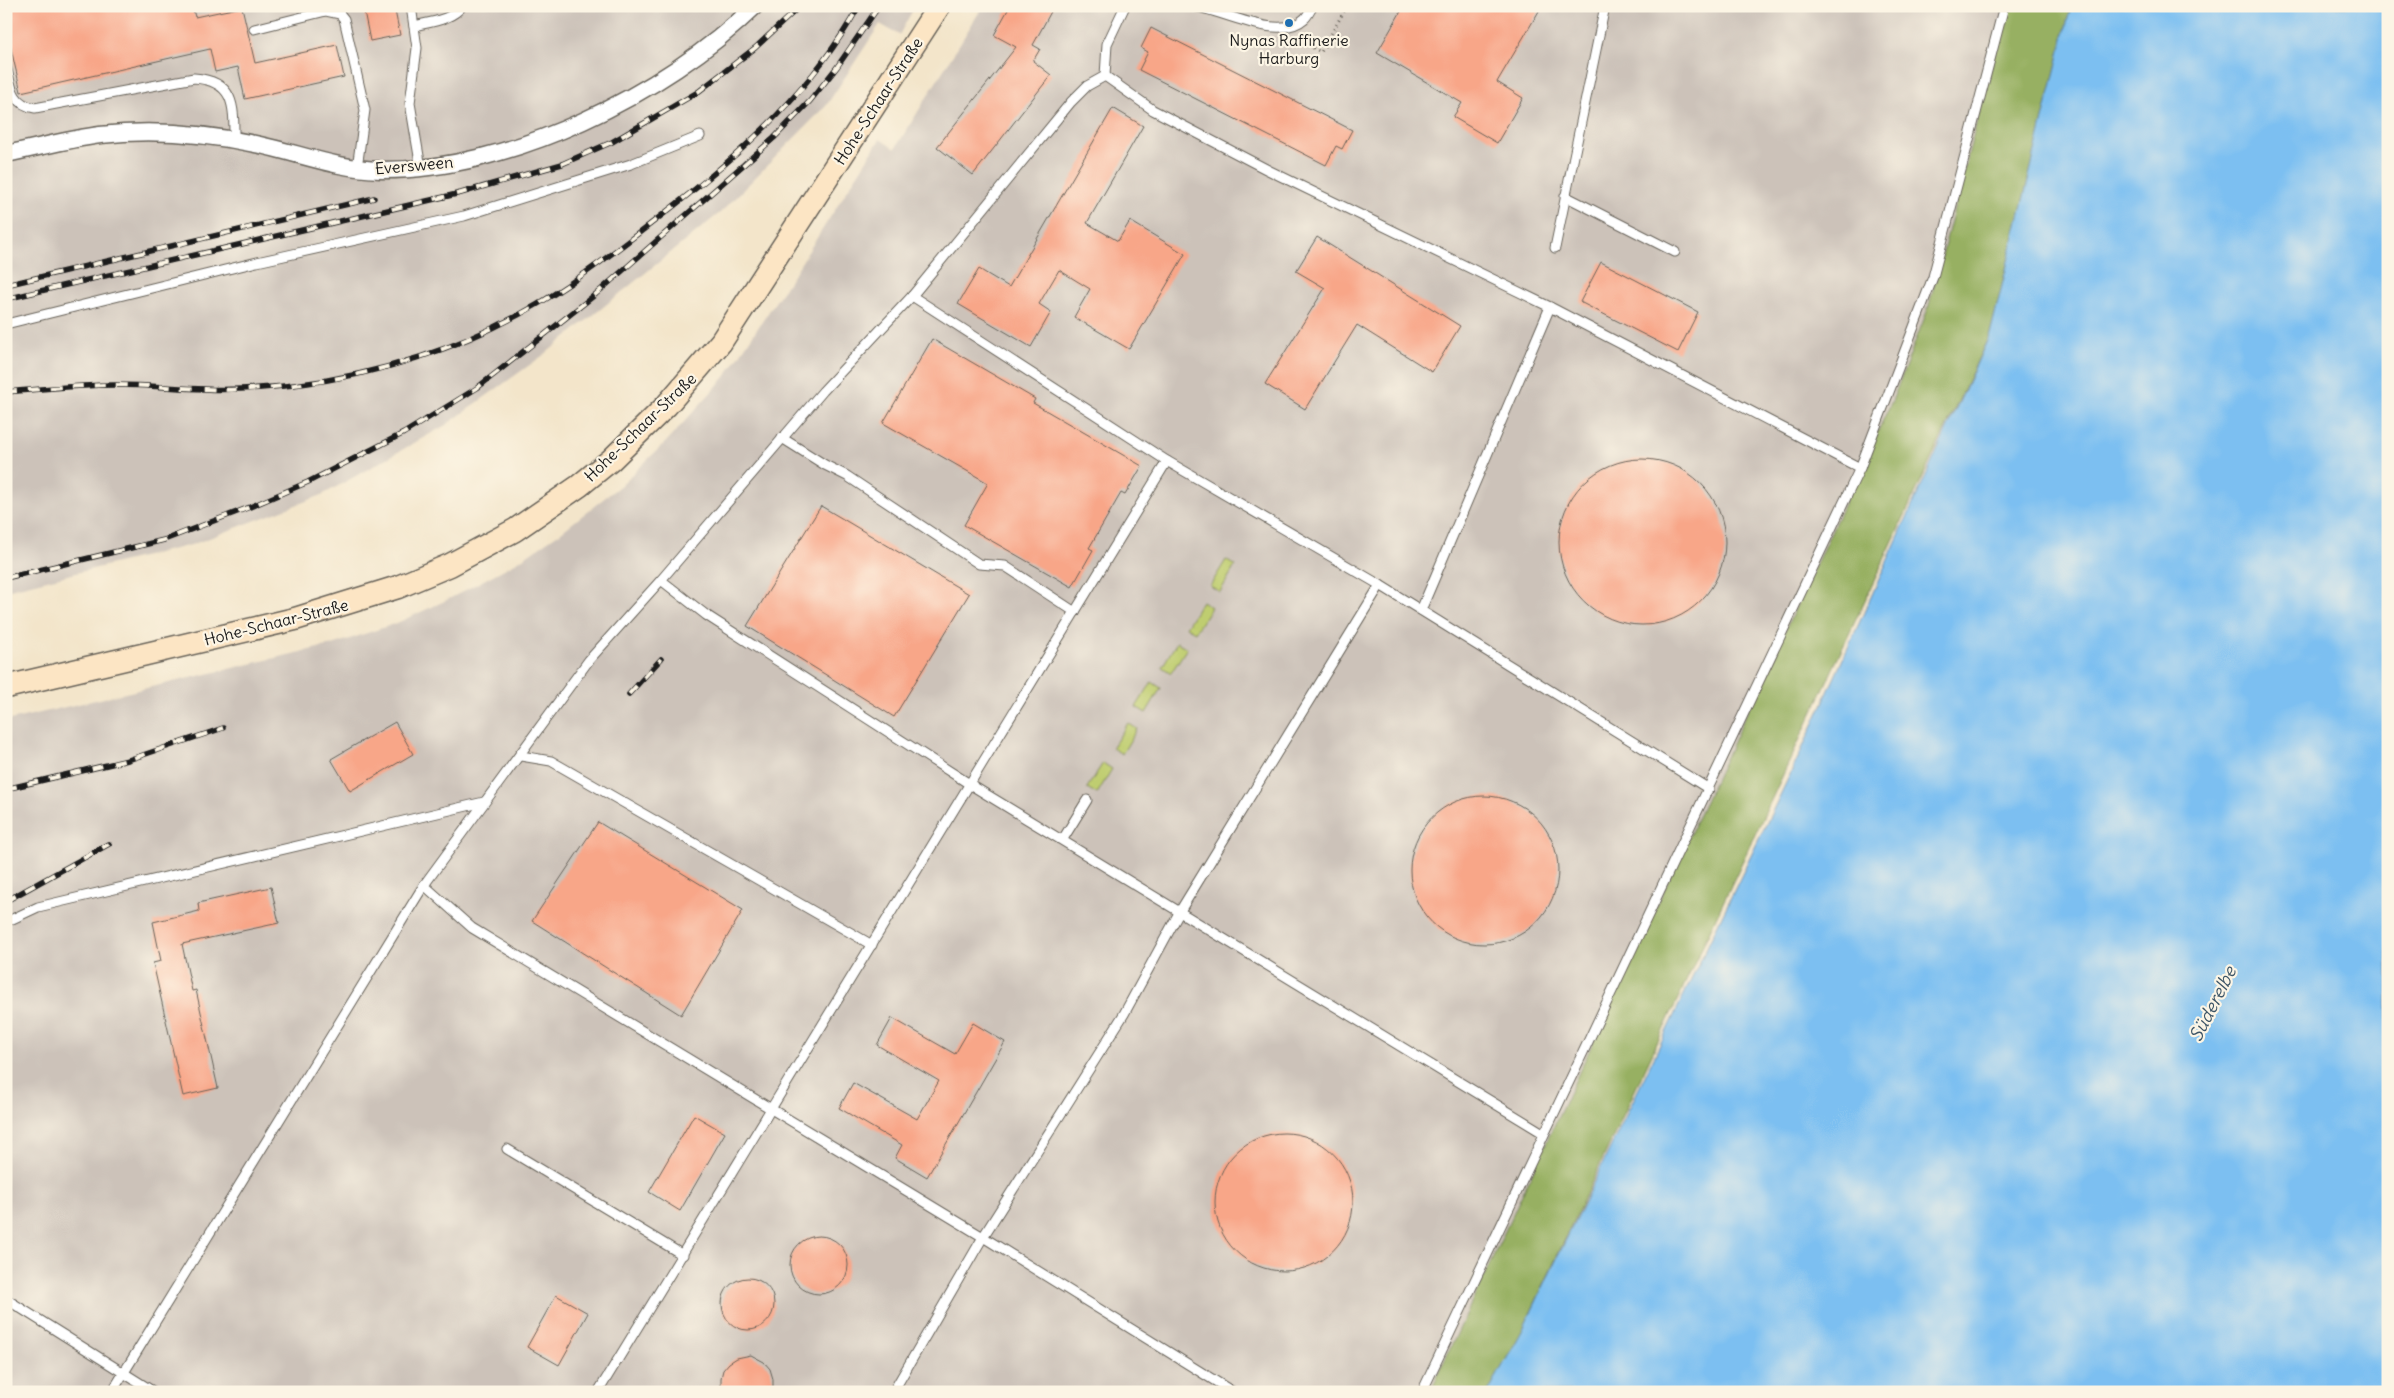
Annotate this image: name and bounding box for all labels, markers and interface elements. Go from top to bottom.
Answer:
marker: Nynas Raffinerie Harburg [1283,17,1295,29]
place label: Nynas Raffinerie Harburg [1229,30,1349,68]
street label: Hohe-Schaar-Straße [829,33,927,169]
street label: Eversween [374,152,454,178]
street label: Hohe-Schaar-Straße [580,368,700,486]
street label: Hohe-Schaar-Straße [202,594,350,650]
water label: Süderelbe [2184,961,2242,1045]

